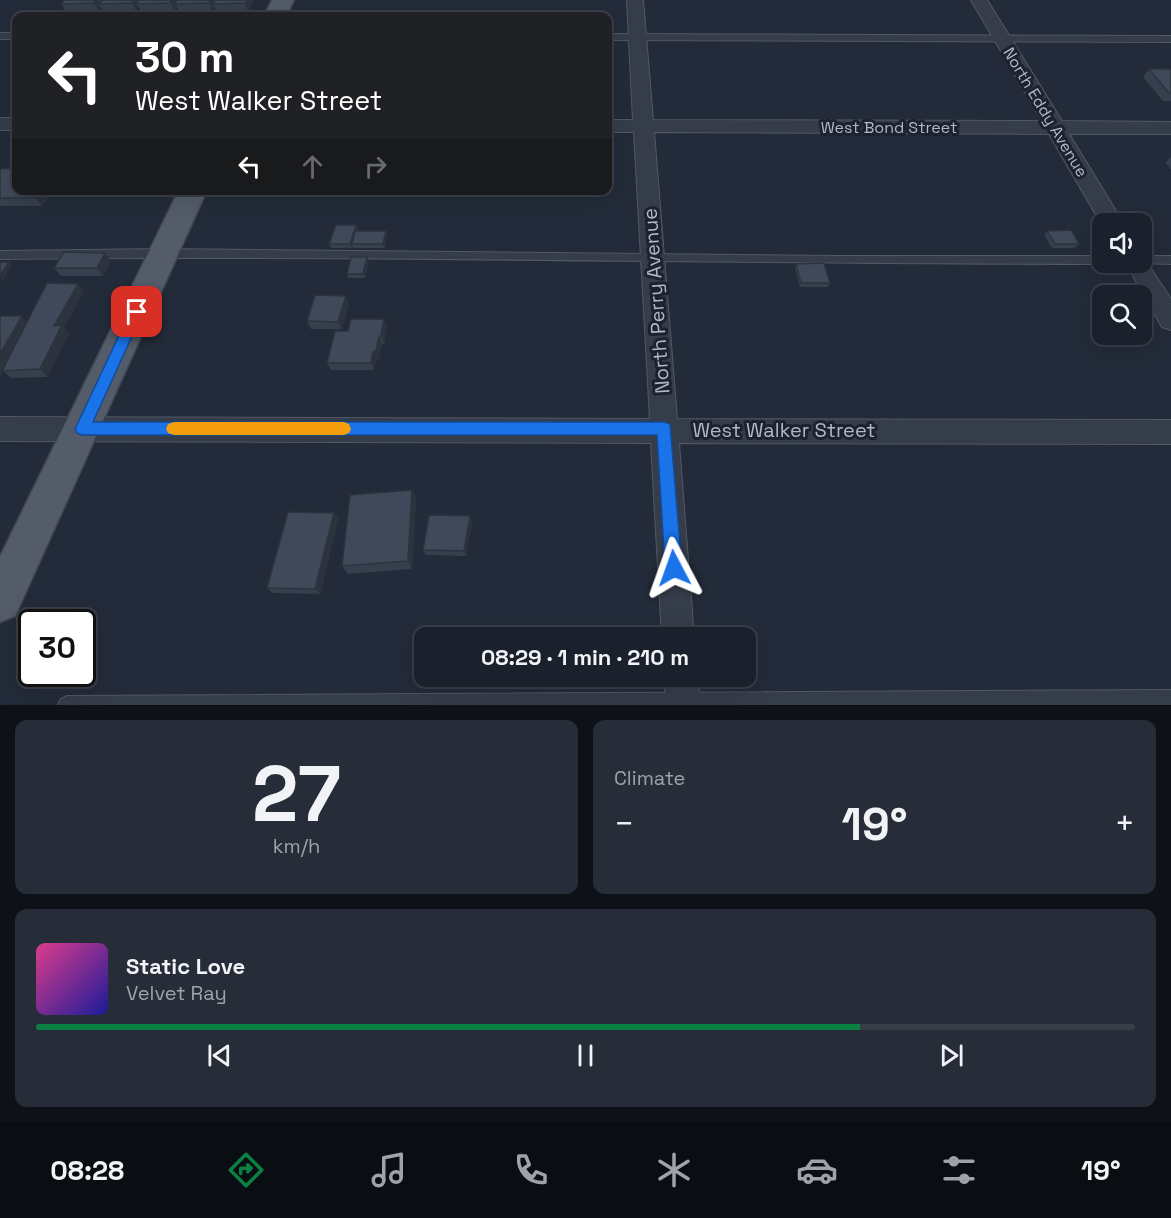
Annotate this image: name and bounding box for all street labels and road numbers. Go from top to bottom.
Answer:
street label: North Eddy Avenue [999,44,1093,181]
street label: West Bond Street [821,117,957,138]
street label: North Perry Avenue [637,207,675,395]
street label: West Walker Street [692,417,876,443]

